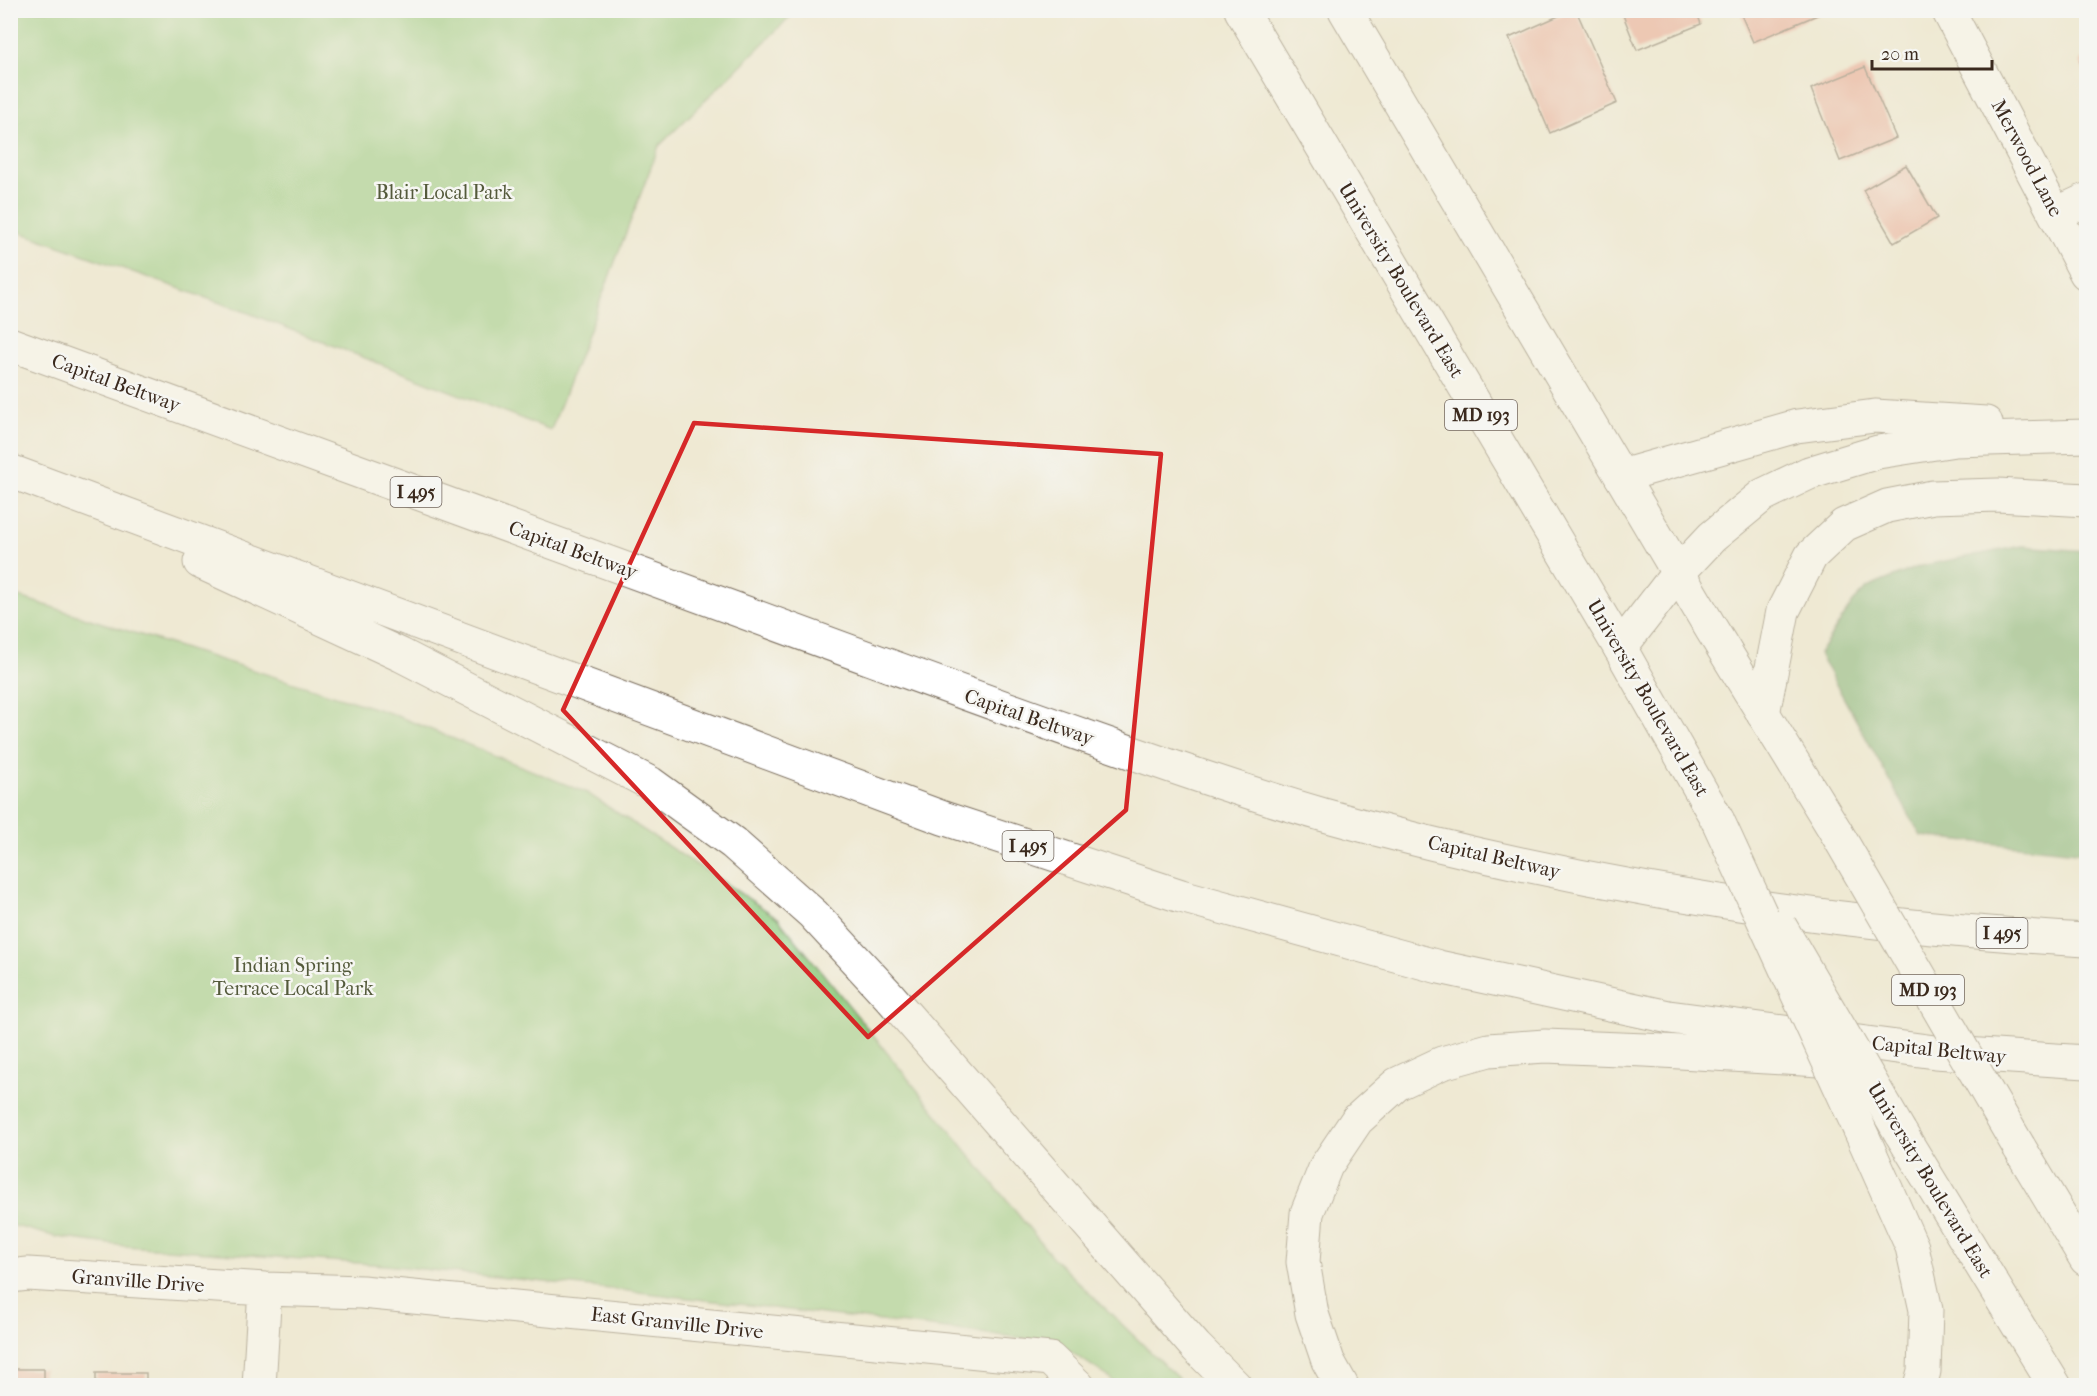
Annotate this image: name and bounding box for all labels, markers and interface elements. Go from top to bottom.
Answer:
scale bar [1872,33,1992,71]
text: 20 m [1881,44,1919,65]
street label: Merwood Lane [1986,96,2068,221]
street label: University Boulevard East [1334,178,1468,382]
park label: Blair Local Park [376,181,513,204]
street label: Capital Beltway [49,349,185,417]
road number: MD 193 [1445,400,1517,430]
road number: I 495 [390,477,442,507]
street label: Capital Beltway [506,516,642,584]
street label: University Boulevard East [1582,595,1714,801]
street label: Capital Beltway [961,684,1098,750]
road number: I 495 [1002,831,1054,861]
street label: Capital Beltway [1426,831,1564,884]
road number: I 495 [1976,918,2028,948]
park label: Indian Spring Terrace Local Park [213,954,374,1000]
road number: MD 193 [1892,975,1964,1005]
street label: Capital Beltway [1871,1032,2009,1069]
street label: University Boulevard East [1863,1078,1997,1282]
street label: Granville Drive [71,1265,205,1297]
street label: East Granville Drive [590,1303,764,1344]

